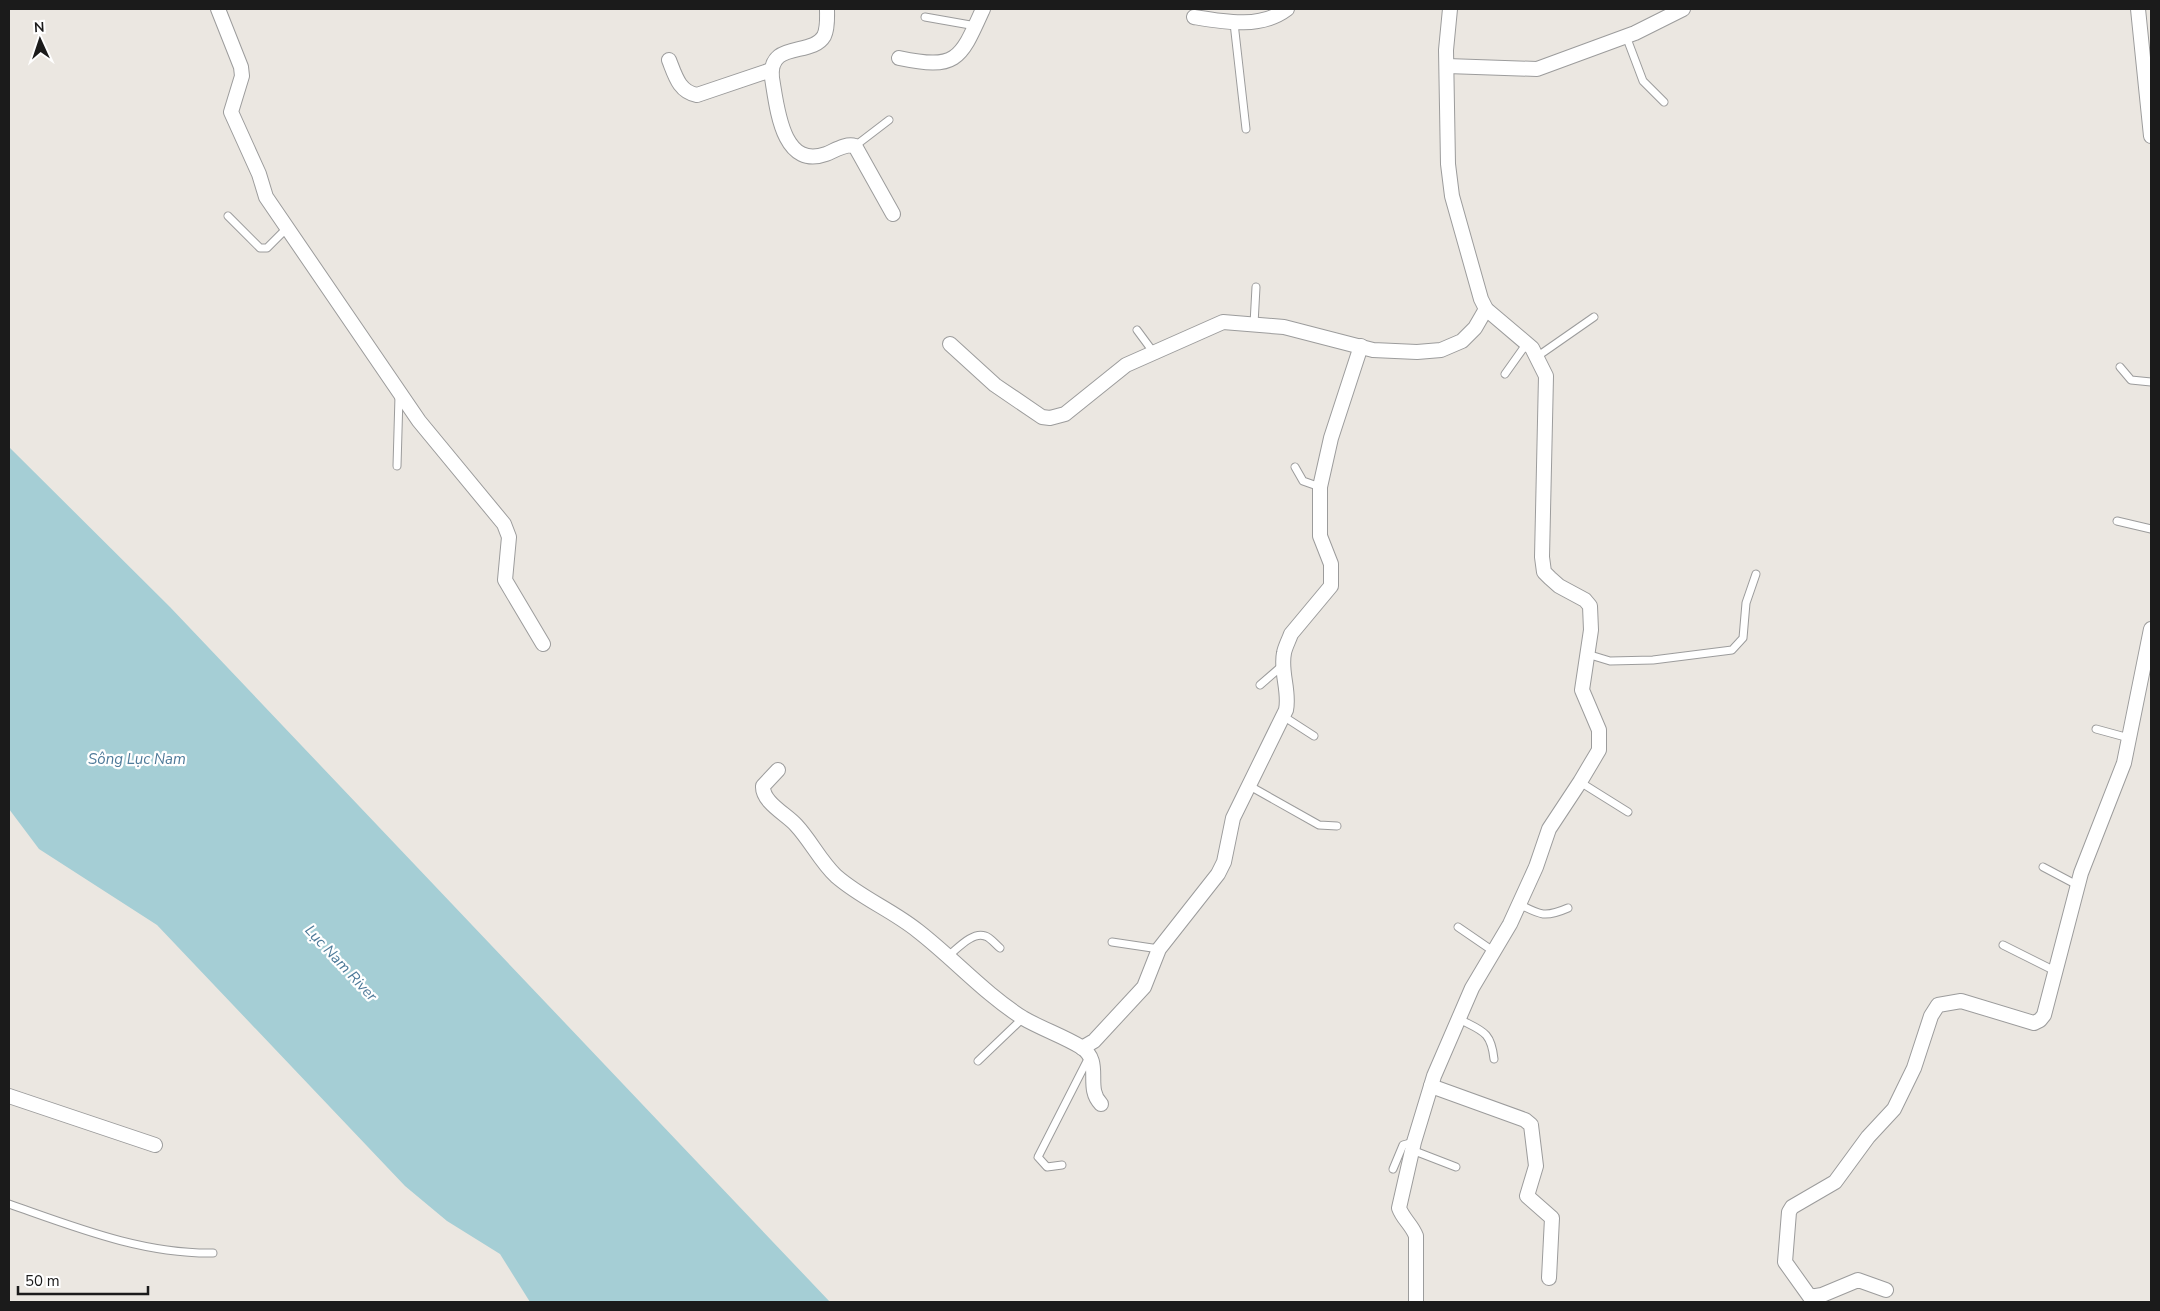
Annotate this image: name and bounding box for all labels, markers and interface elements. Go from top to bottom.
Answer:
north arrow [15,15,65,65]
text: N [34,18,45,37]
water label: Sông Lục Nam [88,749,186,769]
water label: Lục Nam River [300,921,382,1006]
scale bar [18,1264,148,1296]
text: 50 m [25,1271,60,1291]

